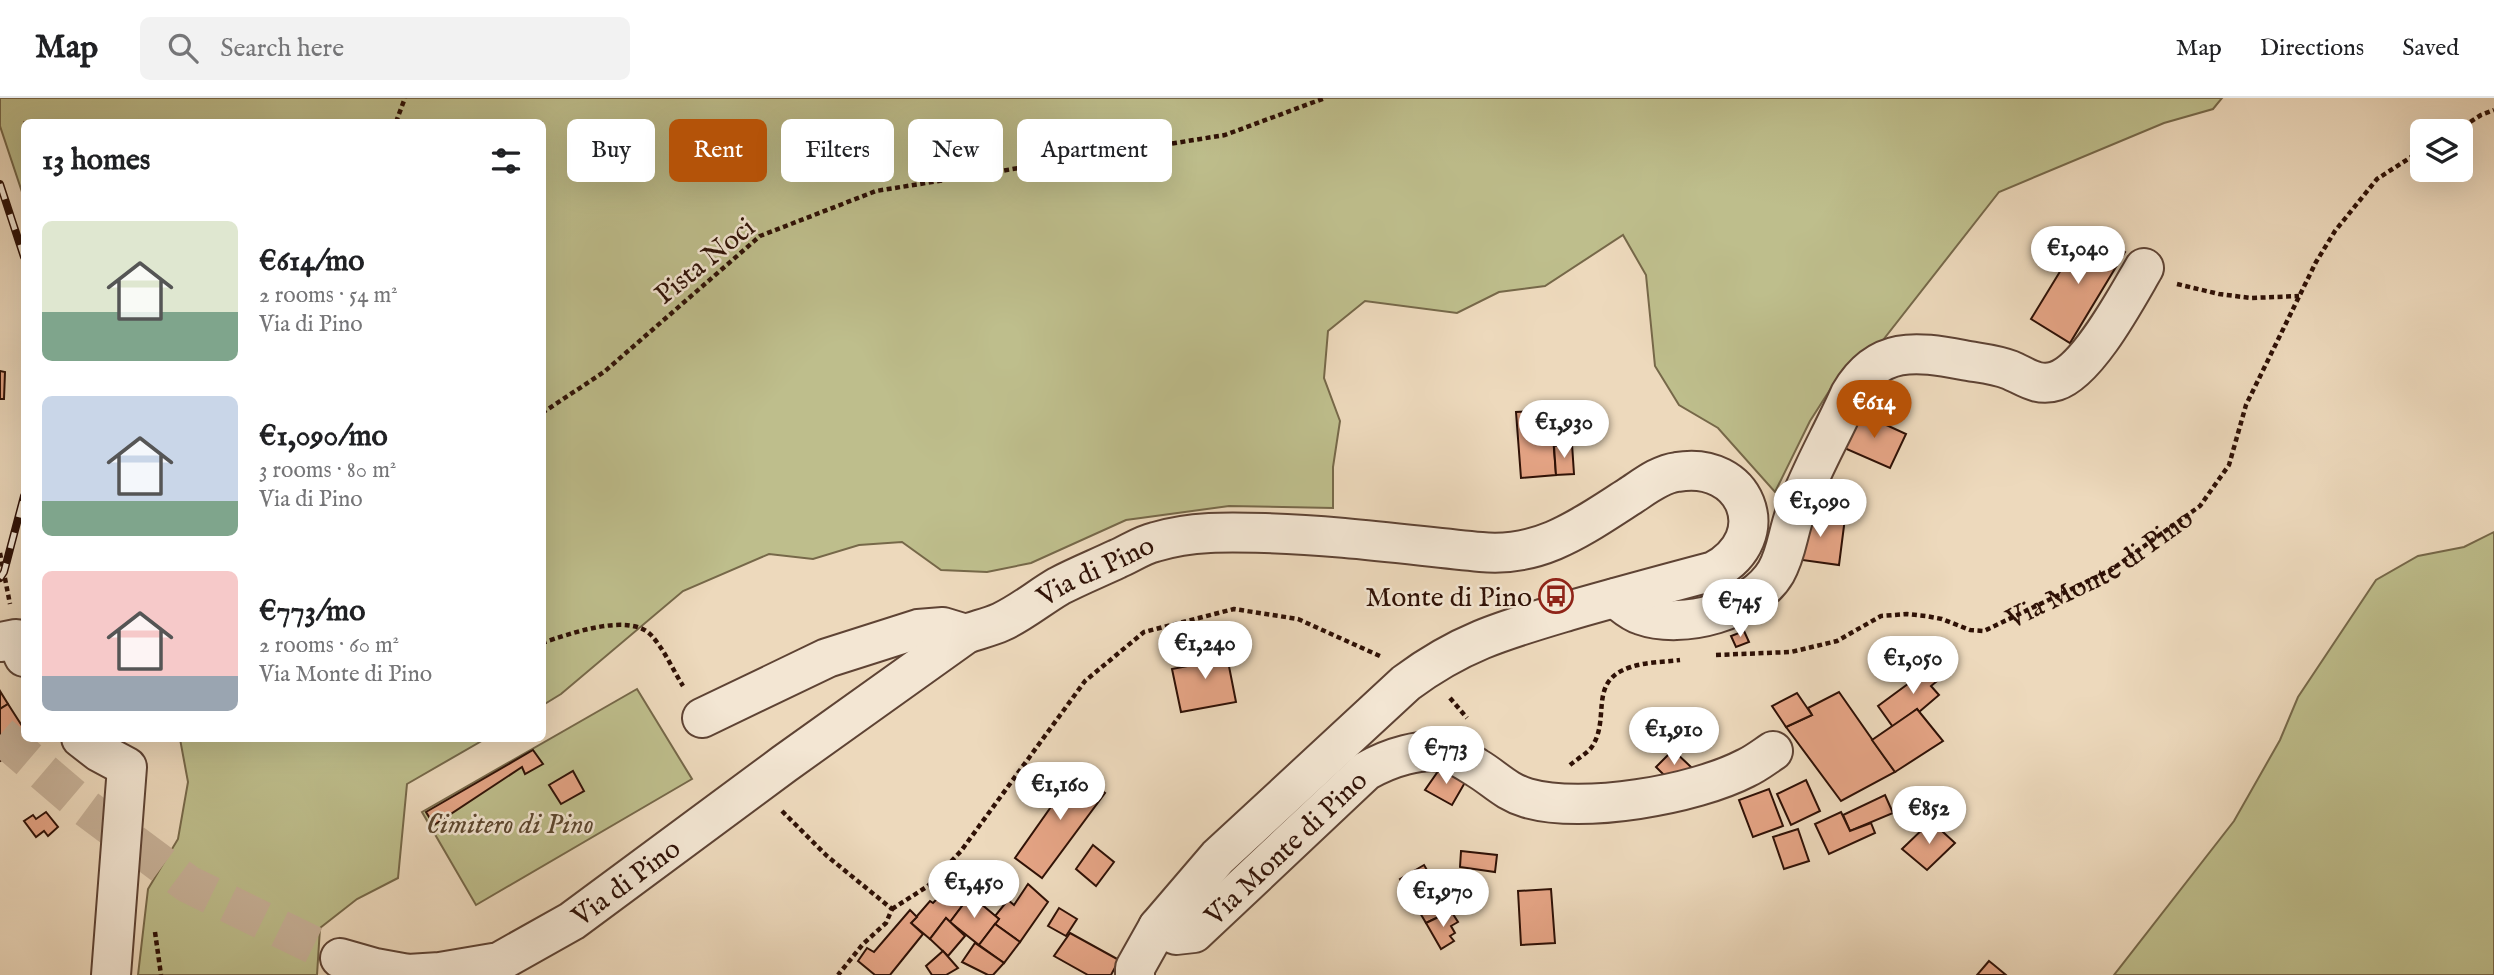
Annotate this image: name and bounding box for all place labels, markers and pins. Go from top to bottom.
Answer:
pin: €1,040 [2021,226,2135,286]
pin: €614 [1833,380,1915,440]
pin: €1,930 [1507,400,1621,460]
pin: €1,090 [1763,480,1877,539]
bus stop icon: Monte di Pino [1537,577,1575,615]
pin: €745 [1699,580,1781,639]
place label: Monte di Pino [1365,581,1532,616]
pin: €1,240 [1148,622,1262,681]
pin: €1,050 [1856,636,1970,696]
pin: €1,910 [1617,708,1731,767]
pin: €773 [1405,726,1487,786]
pin: €1,160 [1003,762,1117,822]
pin: €852 [1888,786,1970,846]
pin: €1,450 [917,860,1031,920]
pin: €1,970 [1386,870,1500,929]

